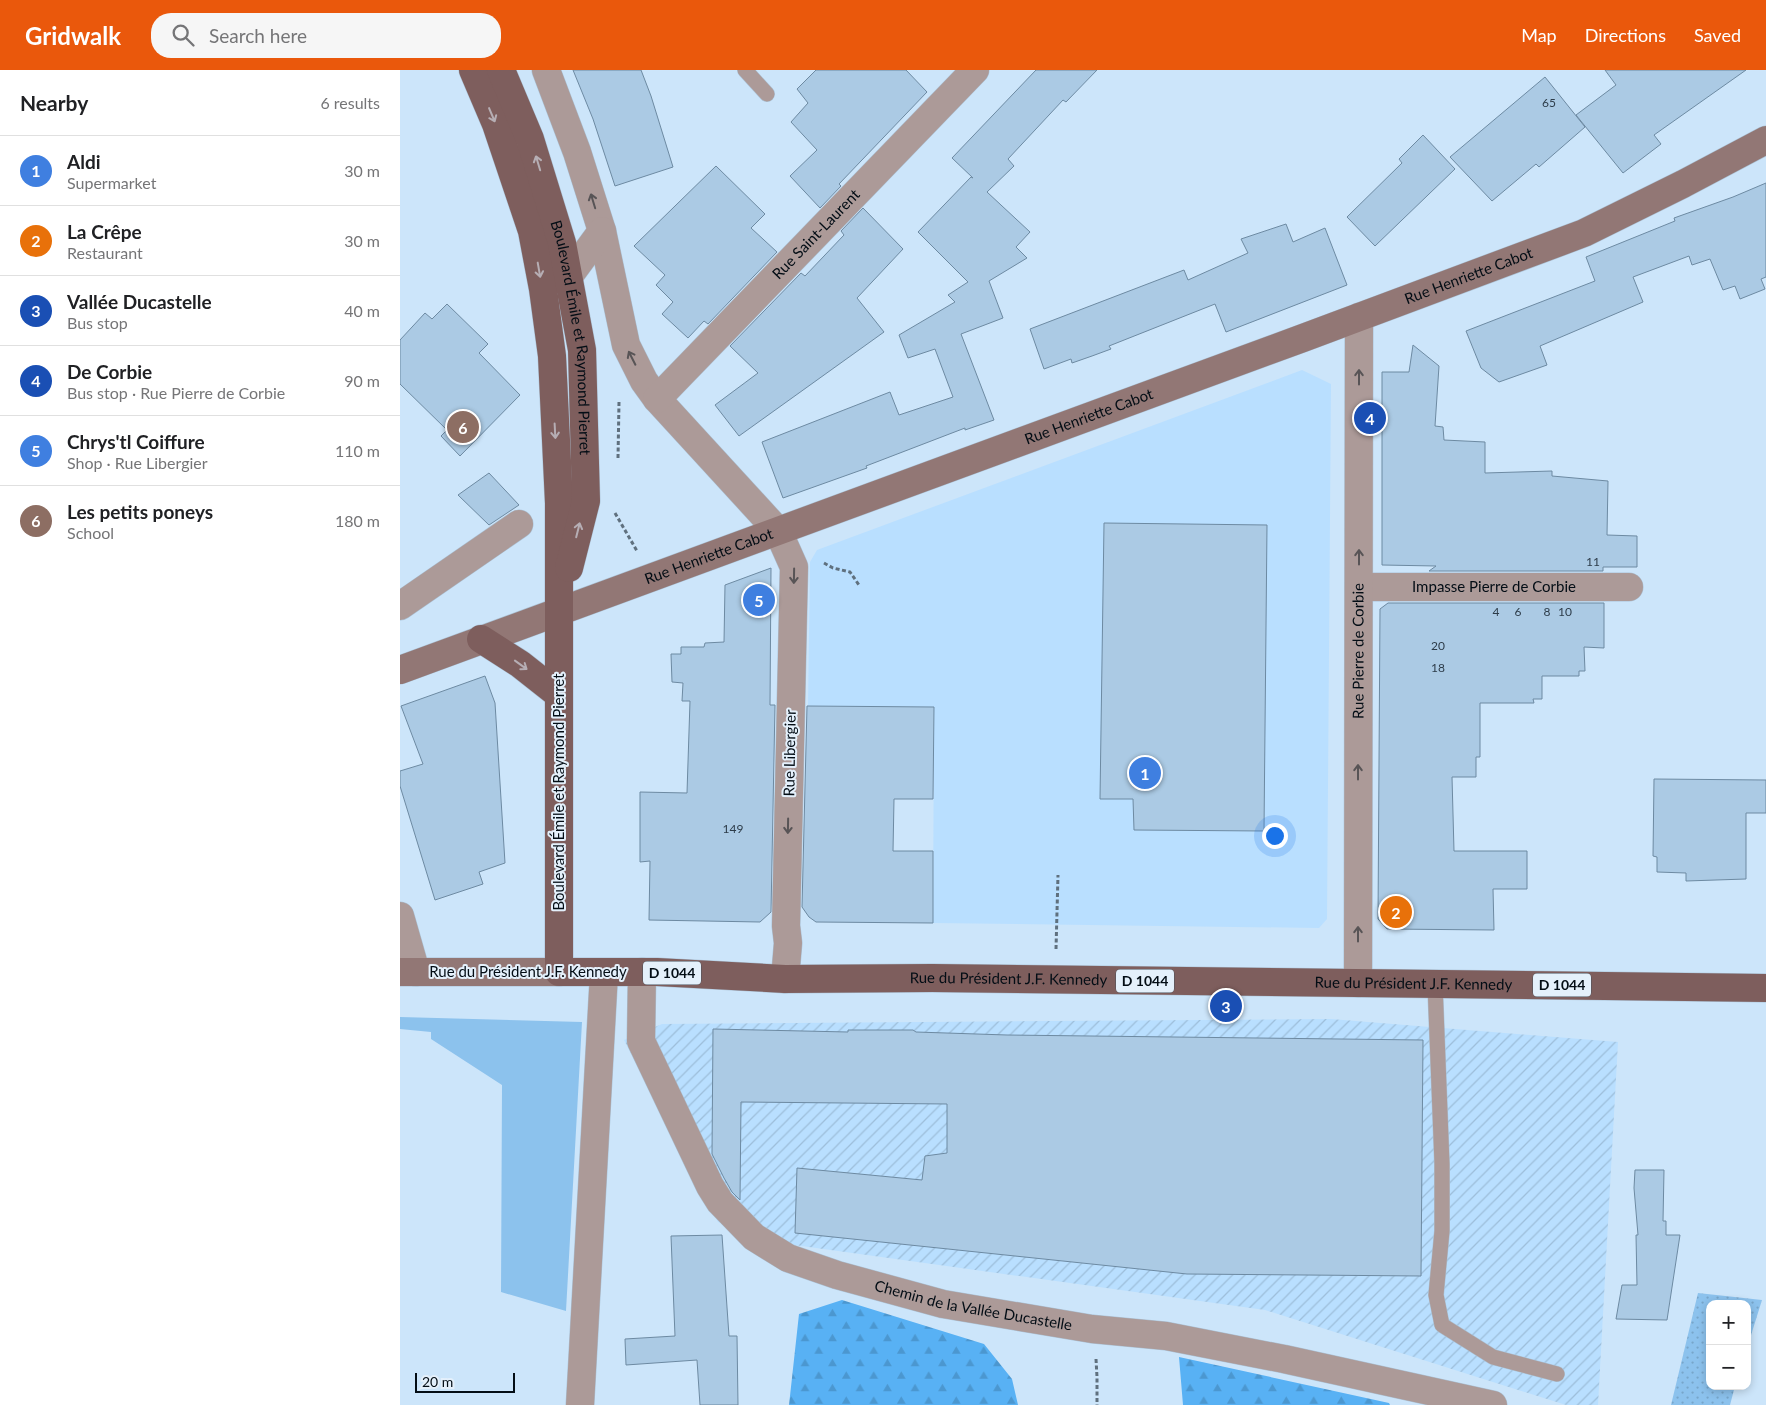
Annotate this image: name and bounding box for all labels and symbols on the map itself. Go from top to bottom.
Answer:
house number: 65 [1542,95,1556,110]
one-way arrow [488,107,498,122]
one-way arrow [532,156,542,172]
street label: Rue Saint-Laurent [768,185,863,282]
one-way arrow [587,193,597,209]
street label: Boulevard Émile et Raymond Pierret [548,218,595,456]
street label: Rue Henriette Cabot [1402,243,1535,307]
one-way arrow [535,261,545,277]
one-way arrow [627,350,637,365]
one-way arrow [1354,369,1364,385]
street label: Rue Henriette Cabot [1022,384,1156,448]
pin: 4 [1354,399,1386,437]
pin: 6 [447,408,479,446]
one-way arrow [551,423,560,439]
one-way arrow [574,522,583,538]
street label: Rue Henriette Cabot [642,524,776,587]
one-way arrow [1354,549,1364,565]
house number: 11 [1586,554,1600,569]
one-way arrow [789,568,799,584]
street label: Impasse Pierre de Corbie [1412,577,1576,595]
pin: 5 [743,581,775,619]
street label: Rue Pierre de Corbie [1348,583,1367,719]
house number: 4 [1493,604,1500,619]
house number: 6 [1515,604,1522,619]
house number: 8 [1544,604,1551,619]
house number: 10 [1558,604,1572,619]
house number: 20 [1431,638,1445,653]
one-way arrow [514,660,528,670]
house number: 18 [1431,660,1445,675]
street label: Boulevard Émile et Raymond Pierret [549,673,567,911]
street label: Rue Libergier [779,709,799,797]
pin: 1 [1129,754,1161,792]
one-way arrow [1353,764,1363,780]
one-way arrow [784,818,793,834]
house number: 149 [723,821,743,836]
your location [1262,823,1288,849]
pin: 2 [1380,893,1412,931]
one-way arrow [1353,926,1363,942]
road number: D 1044 [643,961,701,984]
street label: Rue du Président J.F. Kennedy [429,962,627,980]
street label: Rue du Président J.F. Kennedy [910,968,1108,988]
road number: D 1044 [1116,969,1174,992]
street label: Rue du Président J.F. Kennedy [1314,973,1513,993]
road number: D 1044 [1533,974,1591,996]
pin: 3 [1210,987,1242,1025]
street label: Chemin de la Vallée Ducastelle [873,1276,1074,1334]
scale bar [415,1370,515,1393]

